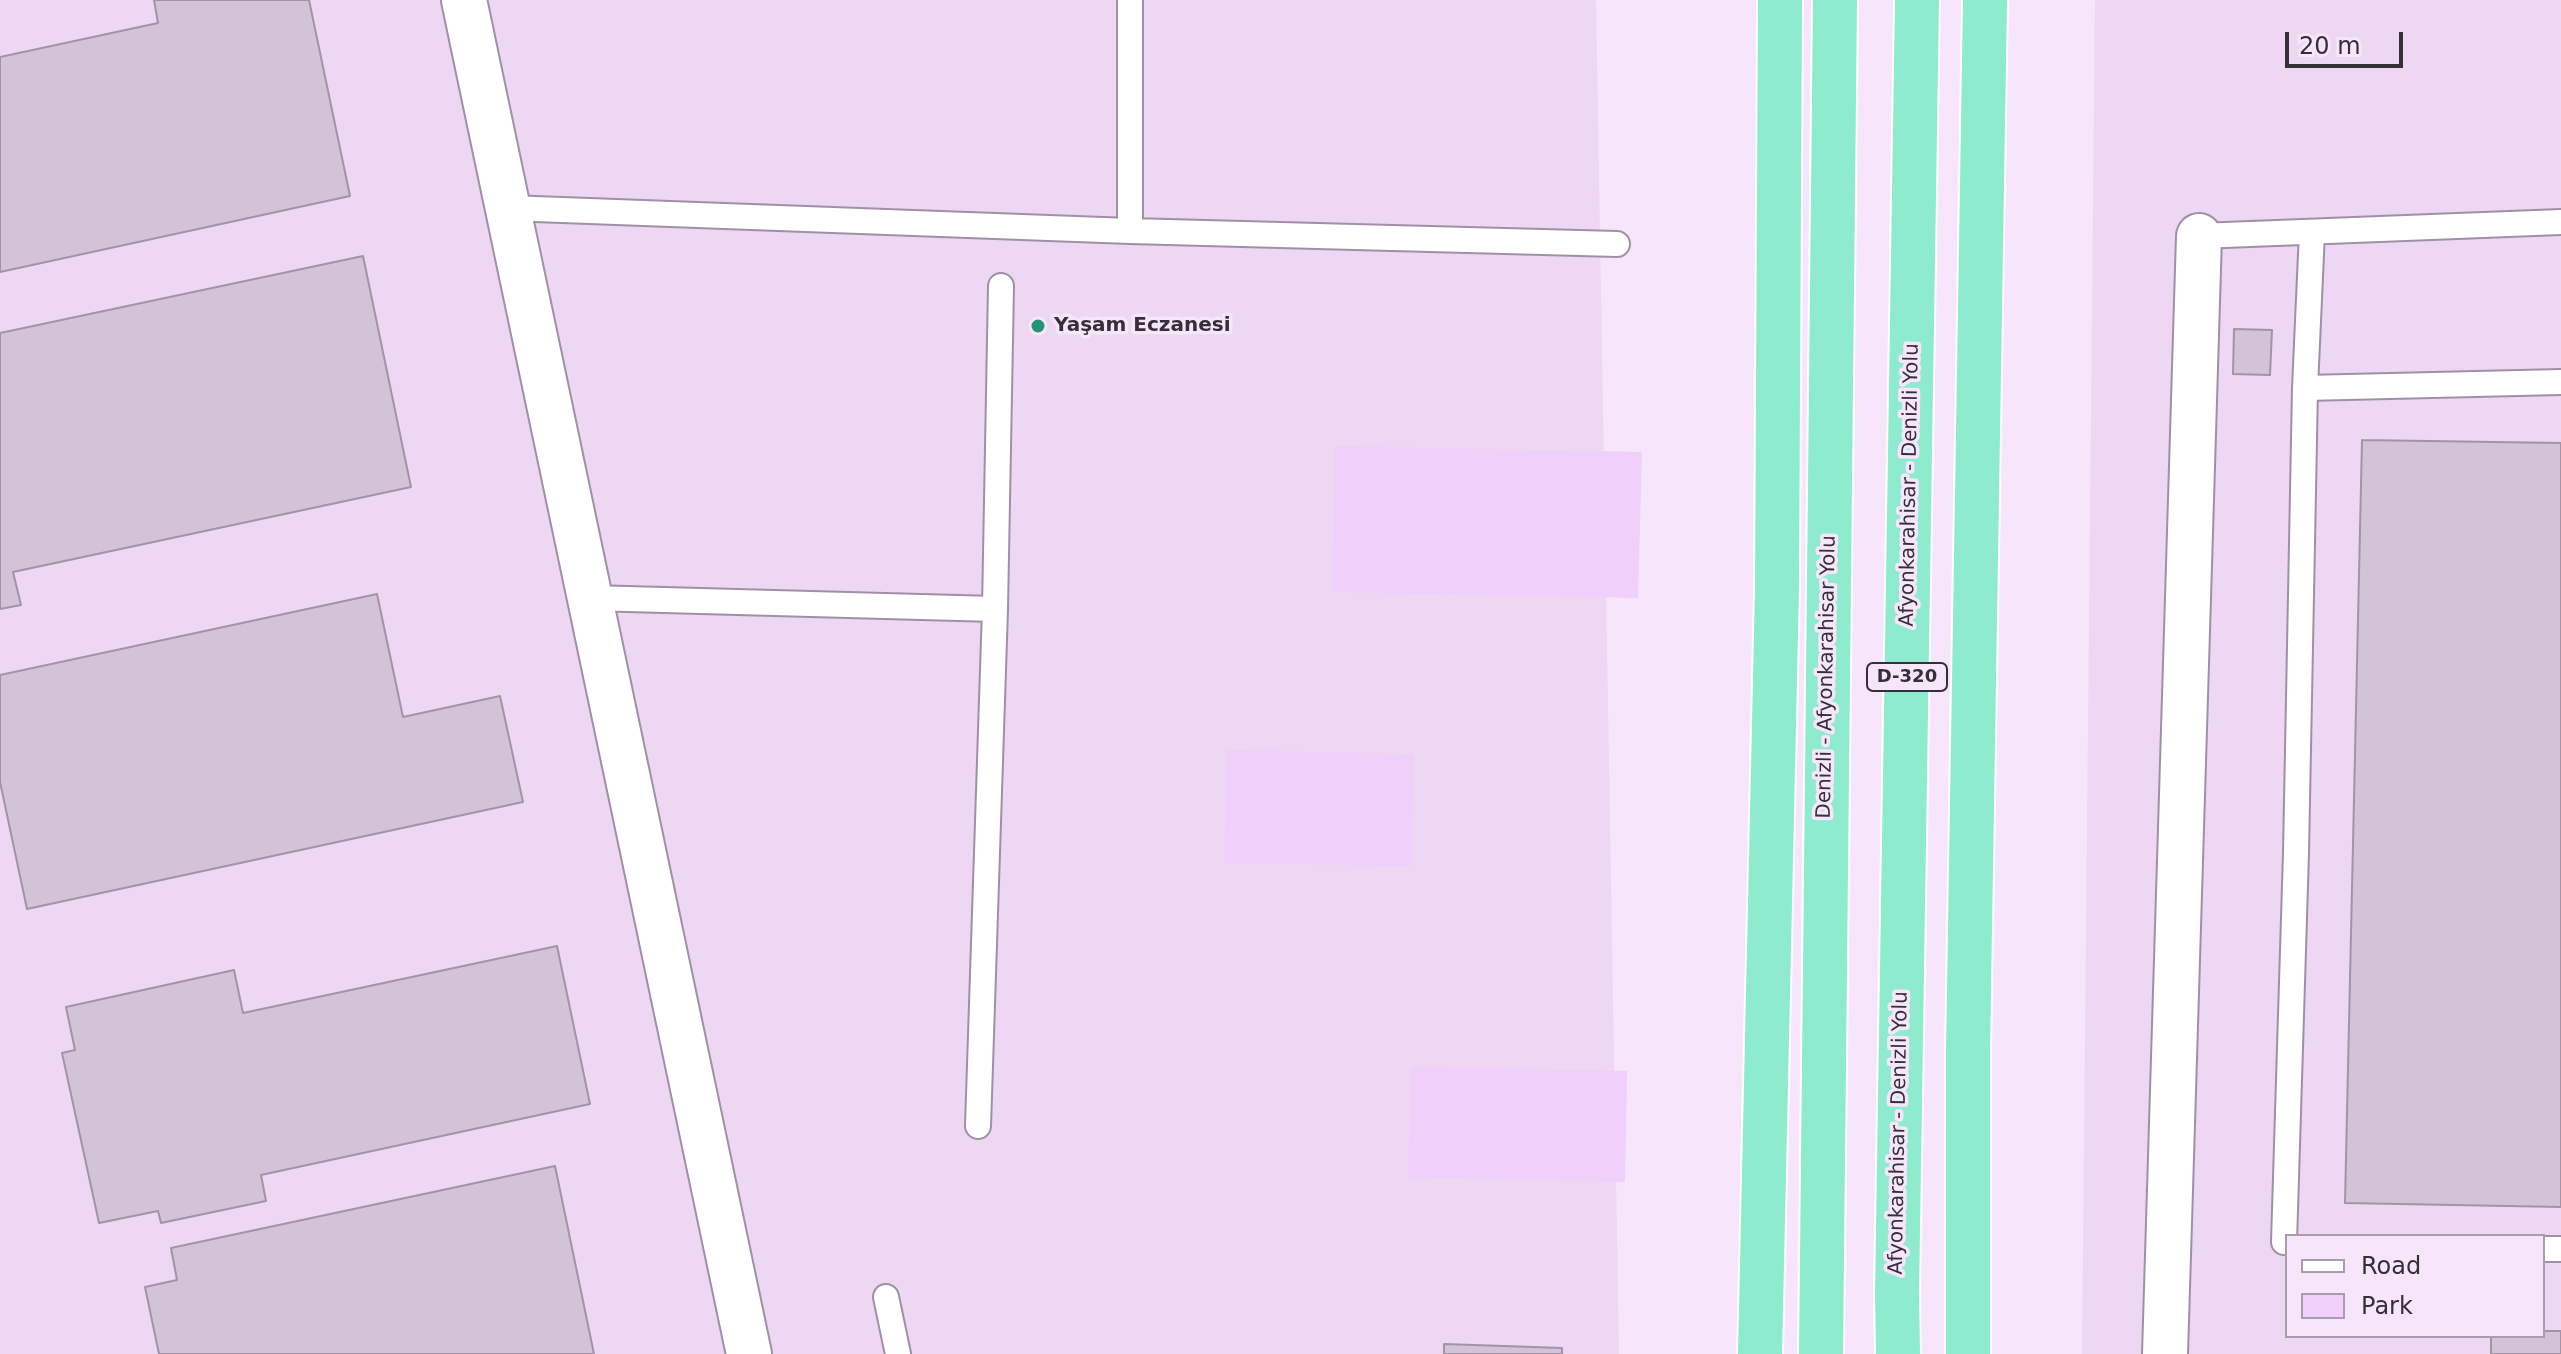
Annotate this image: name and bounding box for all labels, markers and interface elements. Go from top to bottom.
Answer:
scale bar [2289,16,2407,66]
text: 20 m [2299,32,2361,60]
place label: Yaşam Eczanesi [1054,314,1231,338]
marker: Yaşam Eczanesi [1029,317,1047,335]
street label: Afyonkarahisar - Denizli Yolu [1896,343,1924,627]
street label: Denizli - Afyonkarahisar Yolu [1813,535,1841,819]
road number: D-320 [1867,663,1947,691]
street label: Afyonkarahisar - Denizli Yolu [1885,991,1913,1275]
legend [2285,1234,2545,1338]
text: Road [2361,1252,2421,1280]
text: Park [2361,1292,2413,1320]

